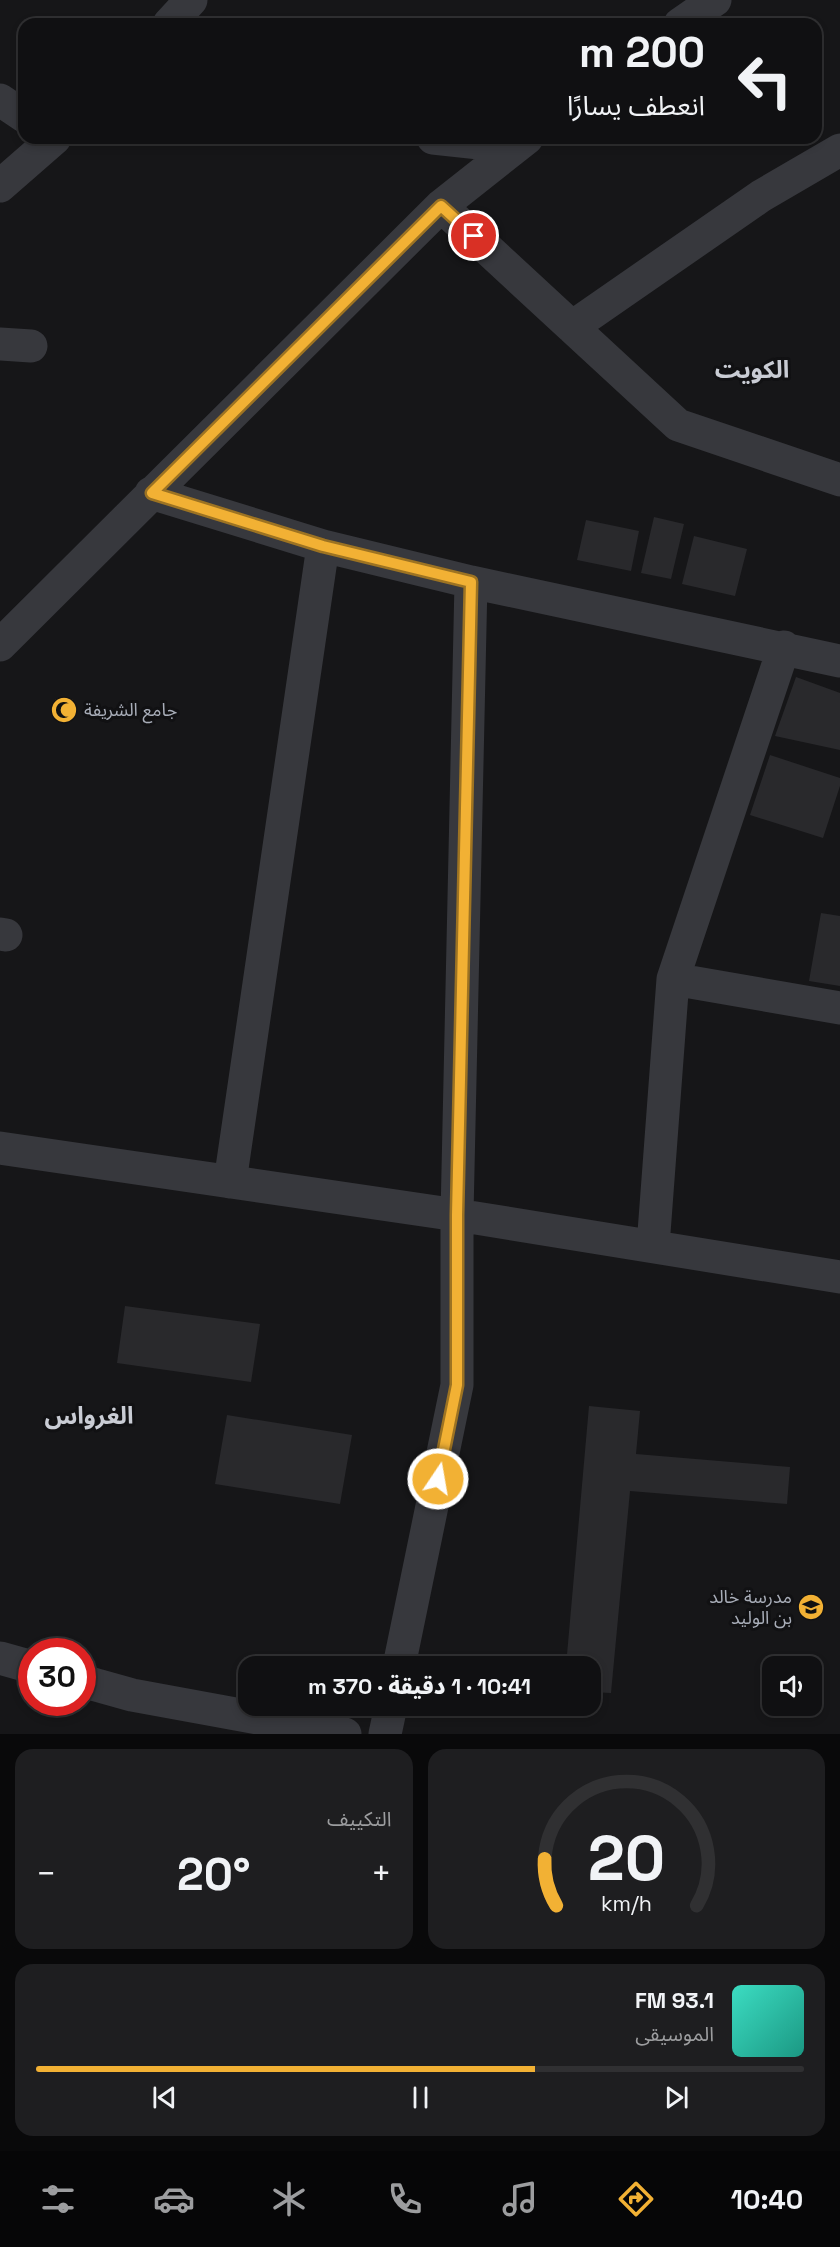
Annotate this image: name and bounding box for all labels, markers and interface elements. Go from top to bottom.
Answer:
text: 200 m [579,26,705,79]
icon: left [726,42,804,120]
text: انعطف يسارًا [567,88,705,123]
pin [448,210,499,261]
icon: arrive [457,219,490,252]
district label: الكويت [715,354,789,385]
mosque icon: جامع الشريفة [49,695,79,725]
place label: جامع الشريفة [84,698,177,724]
district label: الغرواس [44,1400,134,1431]
position arrow [406,1447,470,1511]
place label: مدرسة خالد بن الوليد [709,1585,792,1629]
school or university icon: مدرسة خالد بن الوليد [796,1592,826,1622]
speed limit sign: 30 [18,1638,96,1716]
map controls [762,1656,822,1716]
button: sound [762,1656,822,1716]
text: 10:41 · 1 دقيقة · 370 m [308,1672,531,1700]
text: التكييف [327,1806,392,1832]
text: 20 [587,1819,665,1898]
text: 20° [177,1846,251,1903]
text: − [36,1853,56,1895]
text: + [371,1853,392,1895]
text: km/h [601,1890,652,1917]
text: 93.1 FM [635,1986,714,2014]
text: الموسيقى [635,2021,714,2047]
icon: previous [148,2081,181,2114]
icon: pause [404,2081,437,2114]
icon: next [660,2081,693,2114]
icon: filters [37,2178,79,2220]
icon: car [153,2178,195,2220]
icon: climate [268,2178,310,2220]
icon: phone [384,2178,426,2220]
icon: music [499,2178,541,2220]
icon: directions [615,2178,657,2220]
text: 10:40 [731,2182,803,2217]

